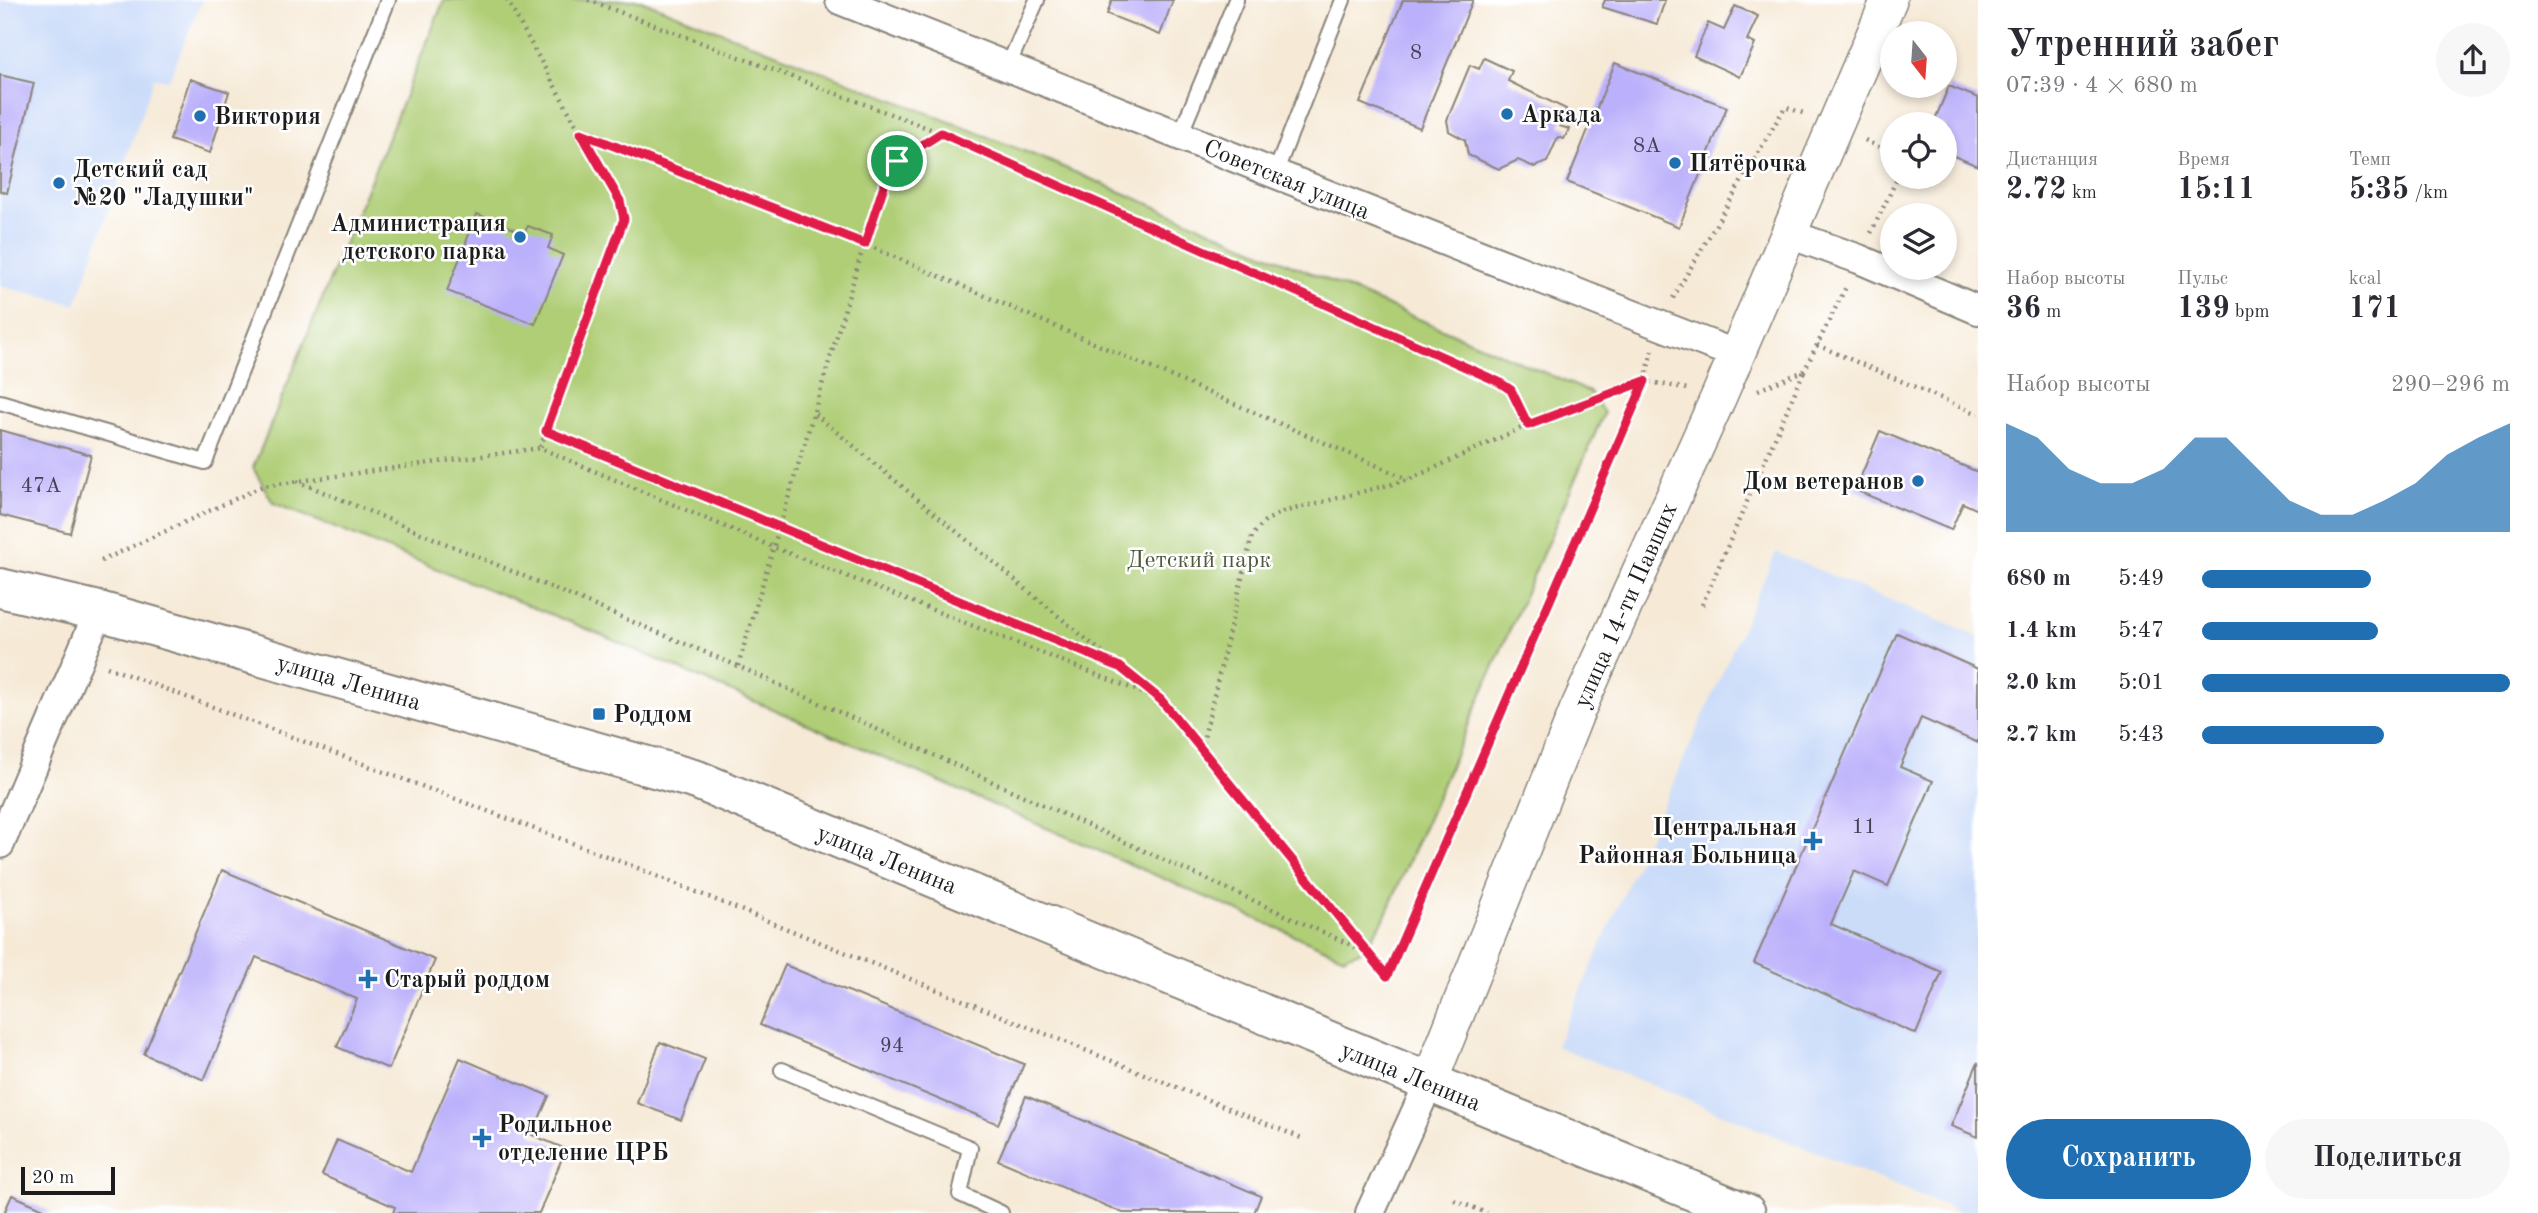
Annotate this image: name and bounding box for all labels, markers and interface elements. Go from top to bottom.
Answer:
north arrow [1880,21,1956,98]
map controls [1880,21,1957,280]
button: share [2436,23,2510,97]
text: Утренний забег [2006,27,2279,65]
house number: 8 [1410,43,1422,64]
text: 07:39 · 4 × 680 m [2006,74,2198,97]
place label: Аркада [1521,104,1602,128]
place label: Виктория [214,106,321,130]
marker: Аркада [1499,106,1515,122]
marker: Виктория [192,108,208,124]
button: locate [1880,112,1957,189]
pin [867,131,927,191]
house number: 8А [1633,136,1661,157]
street label: Советская улица [1200,137,1373,225]
icon: arrive [878,142,916,180]
text: Дистанция [2006,151,2098,170]
text: Время [2177,151,2230,170]
text: Темп [2349,151,2391,170]
place label: Пятёрочка [1689,153,1807,177]
marker: Пятёрочка [1667,155,1683,171]
place label: Детский сад №20 "Ладушки" [73,159,254,211]
marker: Детский сад №20 "Ладушки" [51,175,67,191]
text: 2.72 [2006,175,2067,205]
text: 15:11 [2177,175,2255,205]
text: 5:35 [2349,175,2409,205]
text: km [2067,184,2097,203]
text: /km [2409,184,2448,203]
button: layers [1880,203,1957,280]
place label: Администрация детского парка [330,213,506,265]
marker: Администрация детского парка [512,229,528,245]
text: Набор высоты [2006,270,2125,289]
text: Пульс [2177,270,2228,289]
text: kcal [2349,270,2381,289]
text: 36 [2006,294,2041,324]
text: 139 [2177,294,2230,324]
text: 171 [2349,294,2401,324]
text: m [2041,303,2061,322]
text: bpm [2230,303,2270,322]
text: Набор высоты [2006,373,2150,396]
text: 290–296 m [2391,373,2510,396]
place label: Дом ветеранов [1743,471,1904,495]
marker: Дом ветеранов [1910,473,1926,489]
house number: 47А [21,476,61,497]
street label: улица 14-ти Павших [1571,500,1683,712]
park label: Детский парк [1127,549,1271,573]
text: 680 m [2006,567,2071,590]
text: 5:49 [2118,567,2164,590]
text: 1.4 km [2006,619,2077,642]
text: 5:47 [2118,619,2164,642]
street label: улица Ленина [274,652,423,716]
text: 2.0 km [2006,671,2077,694]
text: 5:01 [2118,671,2164,694]
place label: Роддом [613,704,692,728]
marker: Роддом [591,706,607,722]
text: 2.7 km [2006,723,2077,746]
text: 5:43 [2118,723,2164,746]
place label: Центральная Районная Больница [1578,817,1797,869]
house number: 11 [1852,817,1876,838]
street label: улица Ленина [813,822,960,900]
marker: Центральная Районная Больница [1803,831,1823,851]
marker: Старый роддом [358,969,378,989]
place label: Старый роддом [384,969,550,993]
house number: 94 [880,1036,904,1057]
street label: улица Ленина [1337,1039,1484,1117]
place label: Родильное отделение ЦРБ [498,1114,668,1166]
button: Сохранить [2006,1119,2251,1199]
button: Поделиться [2265,1119,2510,1199]
marker: Родильное отделение ЦРБ [472,1128,492,1148]
scale bar [21,1164,116,1196]
text: 20 m [32,1169,74,1188]

